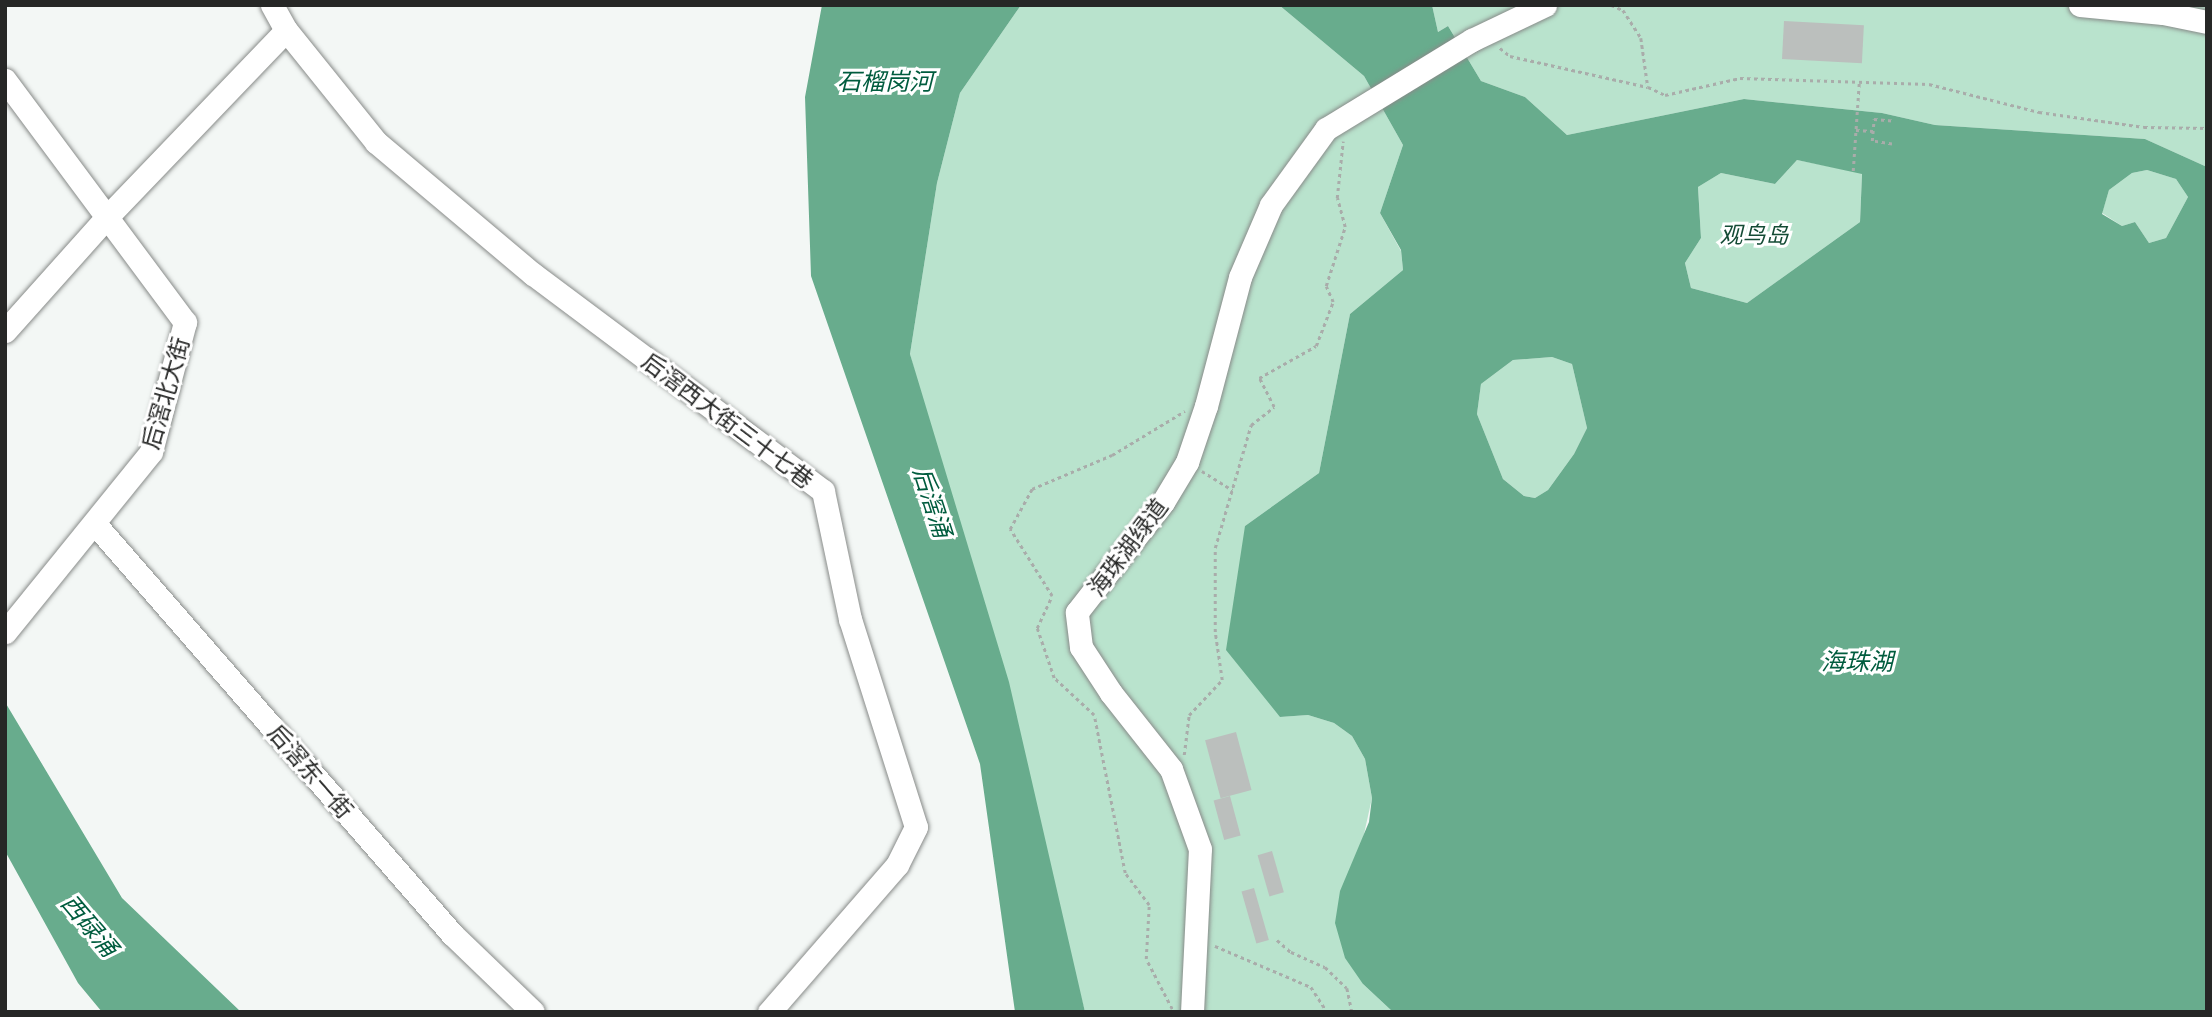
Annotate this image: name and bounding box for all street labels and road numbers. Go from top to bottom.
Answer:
street label: 后滘北大街 [136,334,194,452]
street label: 后滘西大街三十七巷 [637,347,819,493]
street label: 海珠湖绿道 [1081,493,1173,601]
street label: 后滘东一街 [263,719,359,823]

